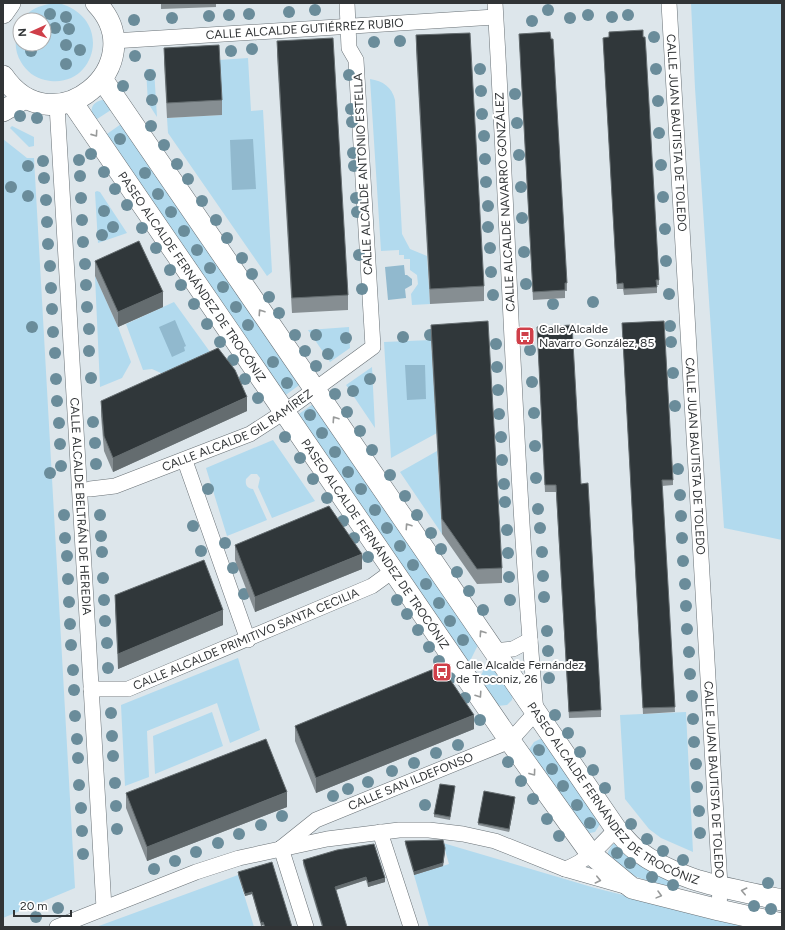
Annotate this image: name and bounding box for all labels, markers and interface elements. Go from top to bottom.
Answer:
north arrow [12,12,52,52]
street label: CALLE ALCALDE GUTIÉRREZ RUBIO [205,16,404,42]
text: N [16,28,29,37]
street label: CALLE JUAN BAUTISTA DE TOLEDO [664,34,689,232]
street label: CALLE ALCALDE ANTONIO ESTELLA [351,73,375,275]
street label: CALLE ALCALDE NAVARRO GONZÁLEZ [492,92,518,312]
one-way arrow [90,129,97,136]
street label: PASEO ALCALDE FERNÁNDEZ DE TROCÓNIZ [115,169,269,385]
one-way arrow [259,309,266,316]
place label: Calle Alcalde Navarro González, 85 [539,322,654,350]
bus stop icon: Calle Alcalde Navarro González, 85 [514,325,536,347]
street label: CALLE JUAN BAUTISTA DE TOLEDO [682,357,708,555]
street label: CALLE ALCALDE GIL RAMÍREZ [160,386,316,474]
street label: CALLE ALCALDE BELTRÁN DE HEREDIA [67,397,94,616]
one-way arrow [332,416,340,423]
street label: PASEO ALCALDE FERNÁNDEZ DE TROCÓNIZ [298,436,452,652]
one-way arrow [405,523,413,530]
street label: CALLE ALCALDE PRIMITIVO SANTA CECILIA [131,585,361,693]
one-way arrow [480,631,487,638]
place label: Calle Alcalde Fernández de Troconiz, 26 [456,658,584,686]
bus stop icon: Calle Alcalde Fernández de Troconiz, 26 [431,661,453,683]
street label: CALLE JUAN BAUTISTA DE TOLEDO [701,681,727,879]
one-way arrow [474,691,482,698]
street label: PASEO ALCALDE FERNÁNDEZ DE TROCÓNIZ [524,700,701,888]
street label: CALLE SAN ILDEFONSO [346,750,475,813]
one-way arrow [528,768,535,775]
one-way arrow [595,875,601,883]
one-way arrow [741,888,747,896]
one-way arrow [656,890,663,899]
scale bar [14,892,71,918]
text: 20 m [20,899,48,913]

